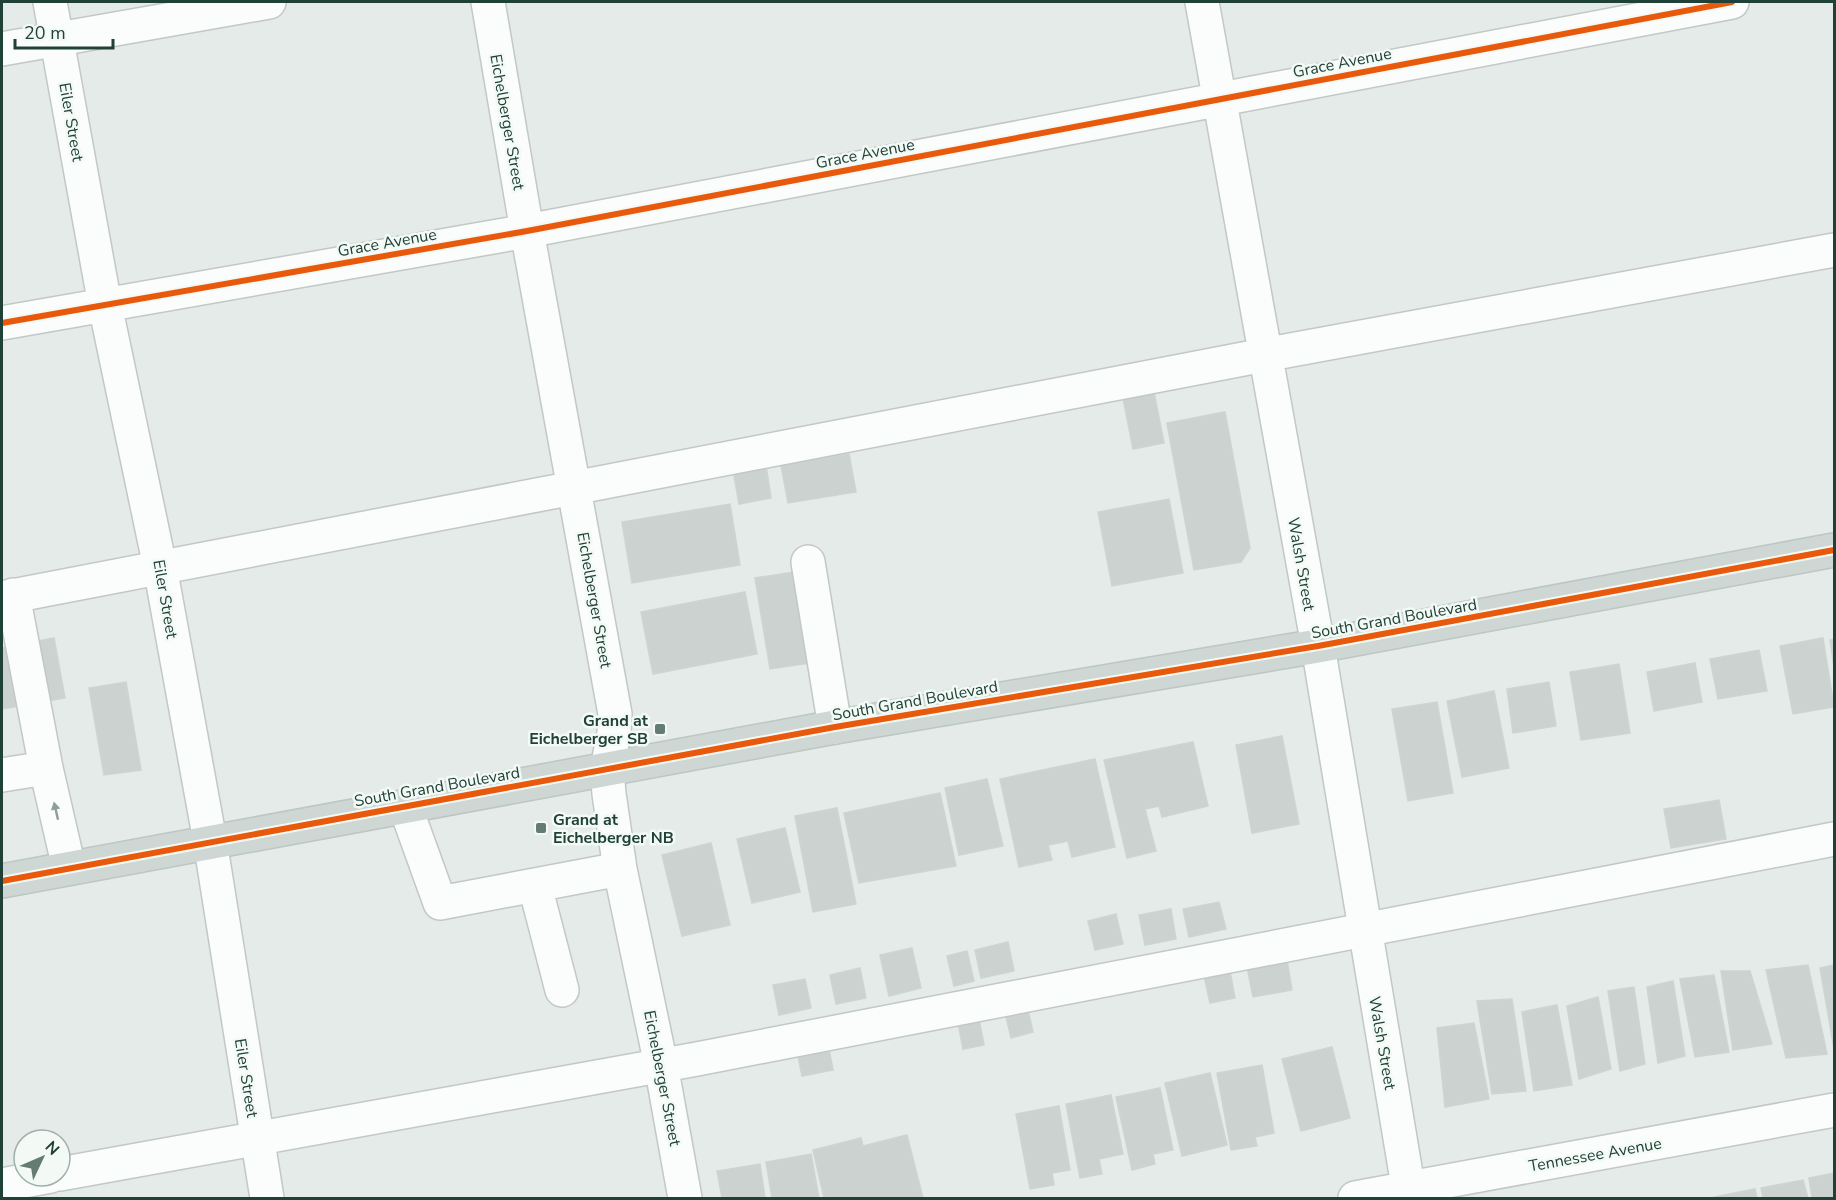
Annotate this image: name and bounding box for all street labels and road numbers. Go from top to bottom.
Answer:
street label: Grace Avenue [1291,43,1393,83]
street label: Eichelberger Street [484,52,530,192]
street label: Eiler Street [53,81,89,164]
street label: Grace Avenue [814,134,916,174]
street label: Grace Avenue [336,223,438,263]
street label: Walsh Street [1282,516,1320,613]
street label: Eichelberger Street [571,530,617,670]
street label: Eiler Street [147,558,183,641]
street label: South Grand Boulevard [1310,594,1479,644]
street label: South Grand Boulevard [831,676,1000,726]
street label: South Grand Boulevard [353,762,522,812]
street label: Walsh Street [1363,995,1401,1092]
street label: Eichelberger Street [638,1009,686,1148]
street label: Eiler Street [229,1037,263,1120]
street label: Tennessee Avenue [1527,1132,1663,1178]

